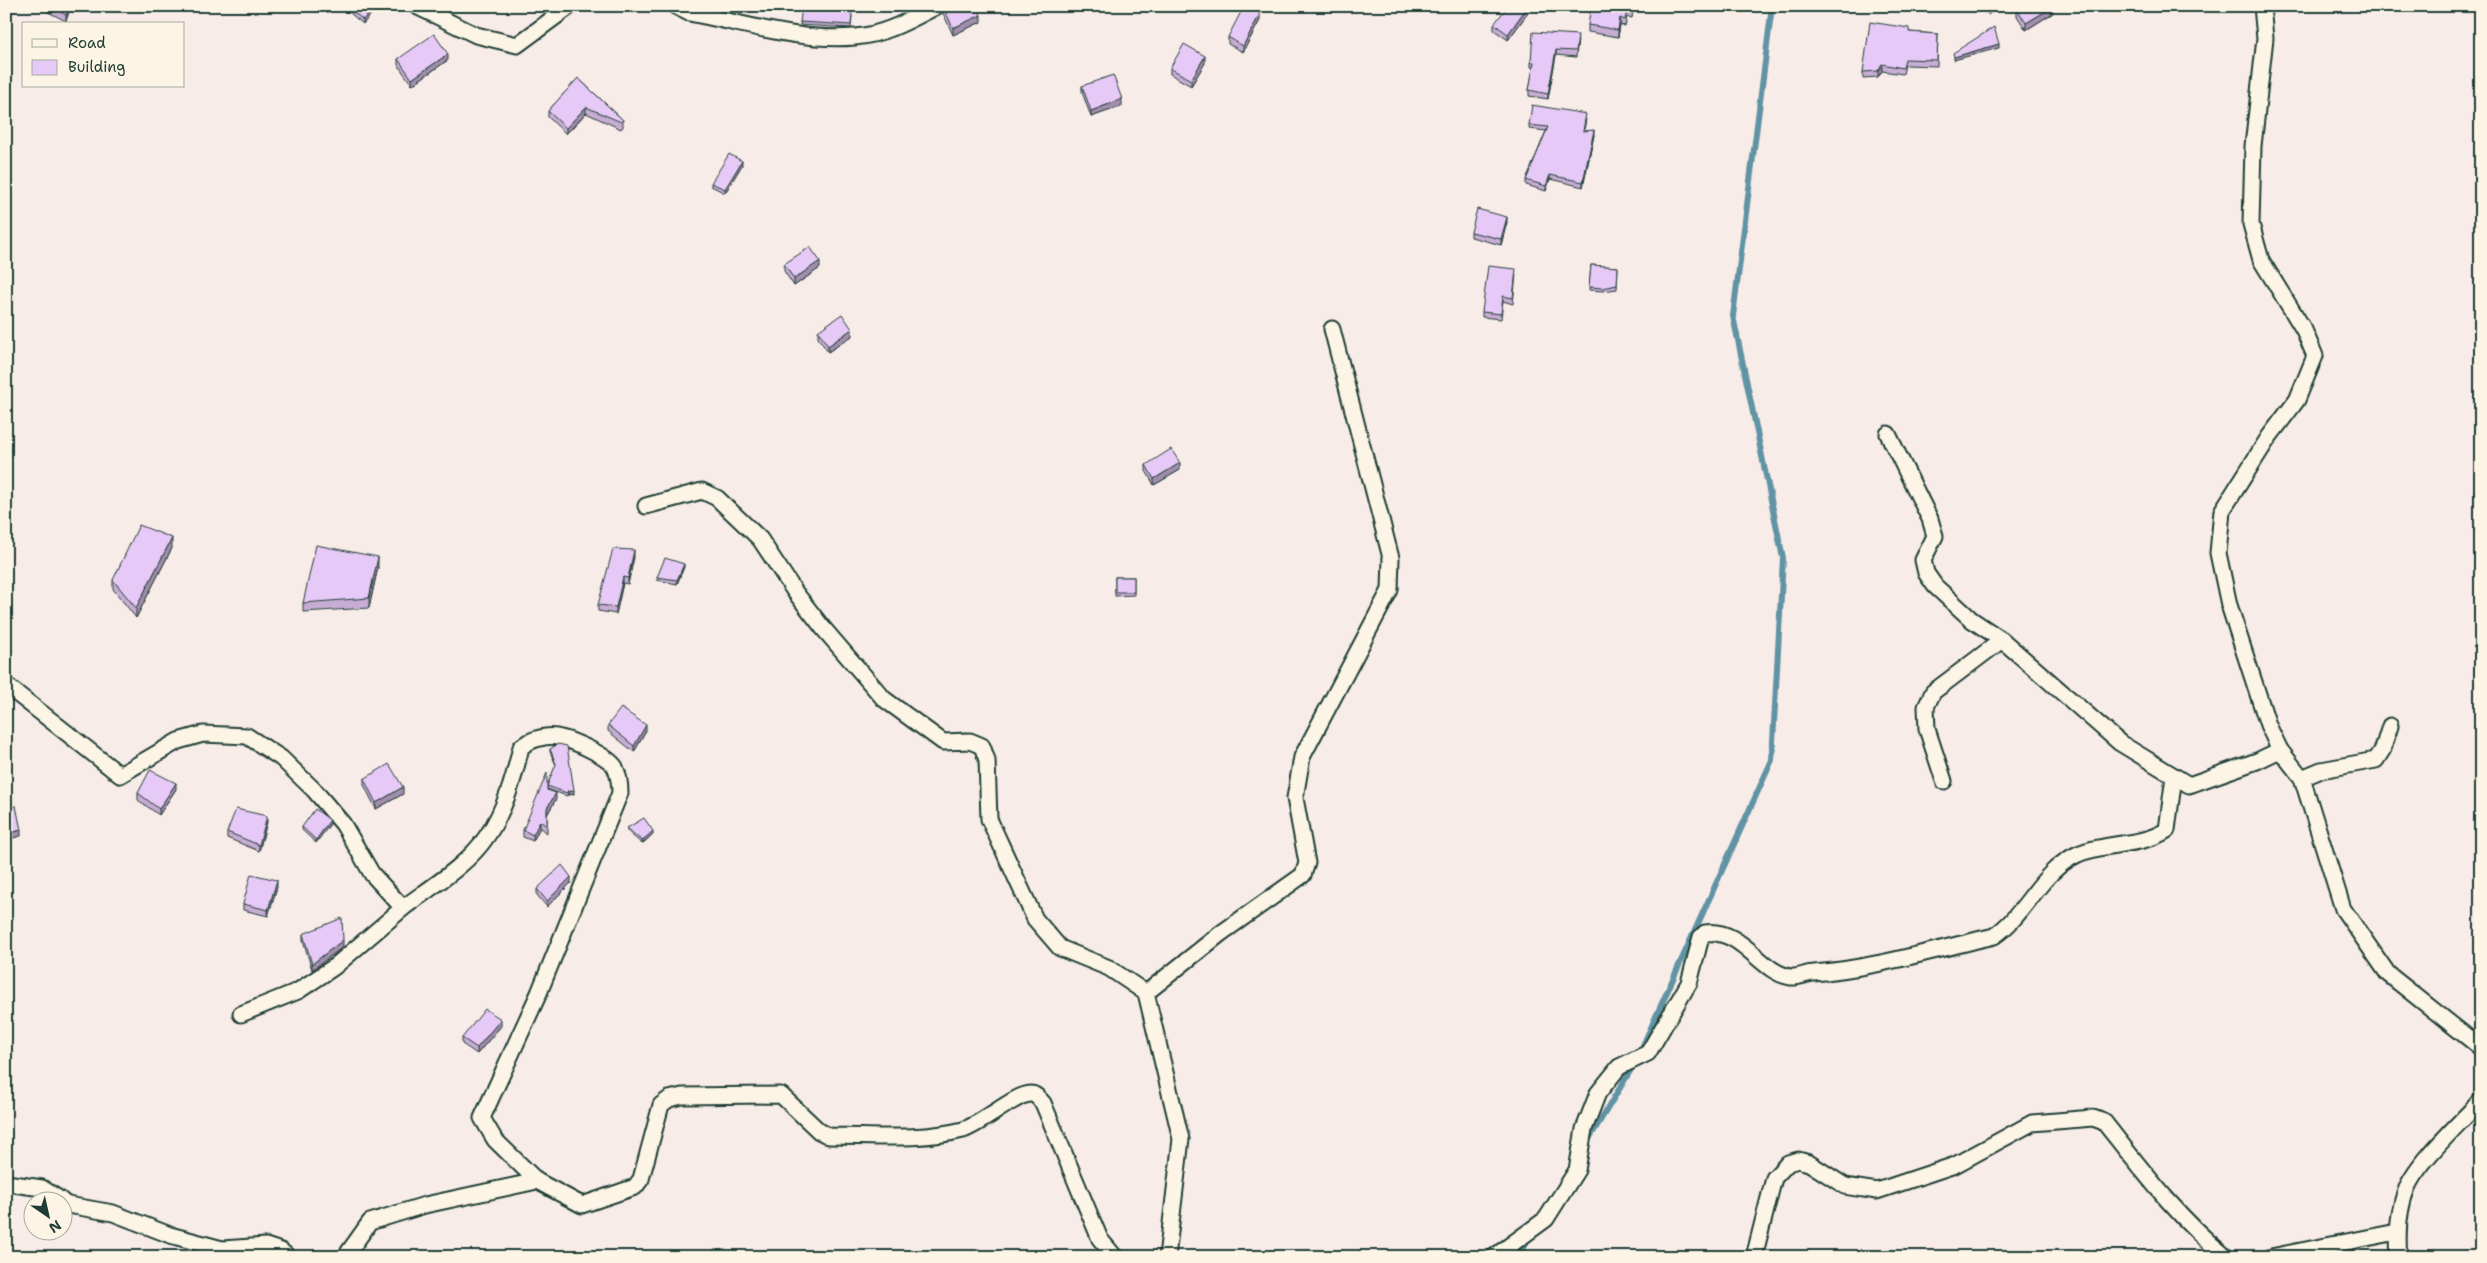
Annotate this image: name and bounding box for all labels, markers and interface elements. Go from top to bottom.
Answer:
legend [22,22,185,88]
text: Road [68,33,106,53]
text: Building [68,57,125,77]
north arrow [22,1190,72,1240]
text: N [46,1216,65,1237]

